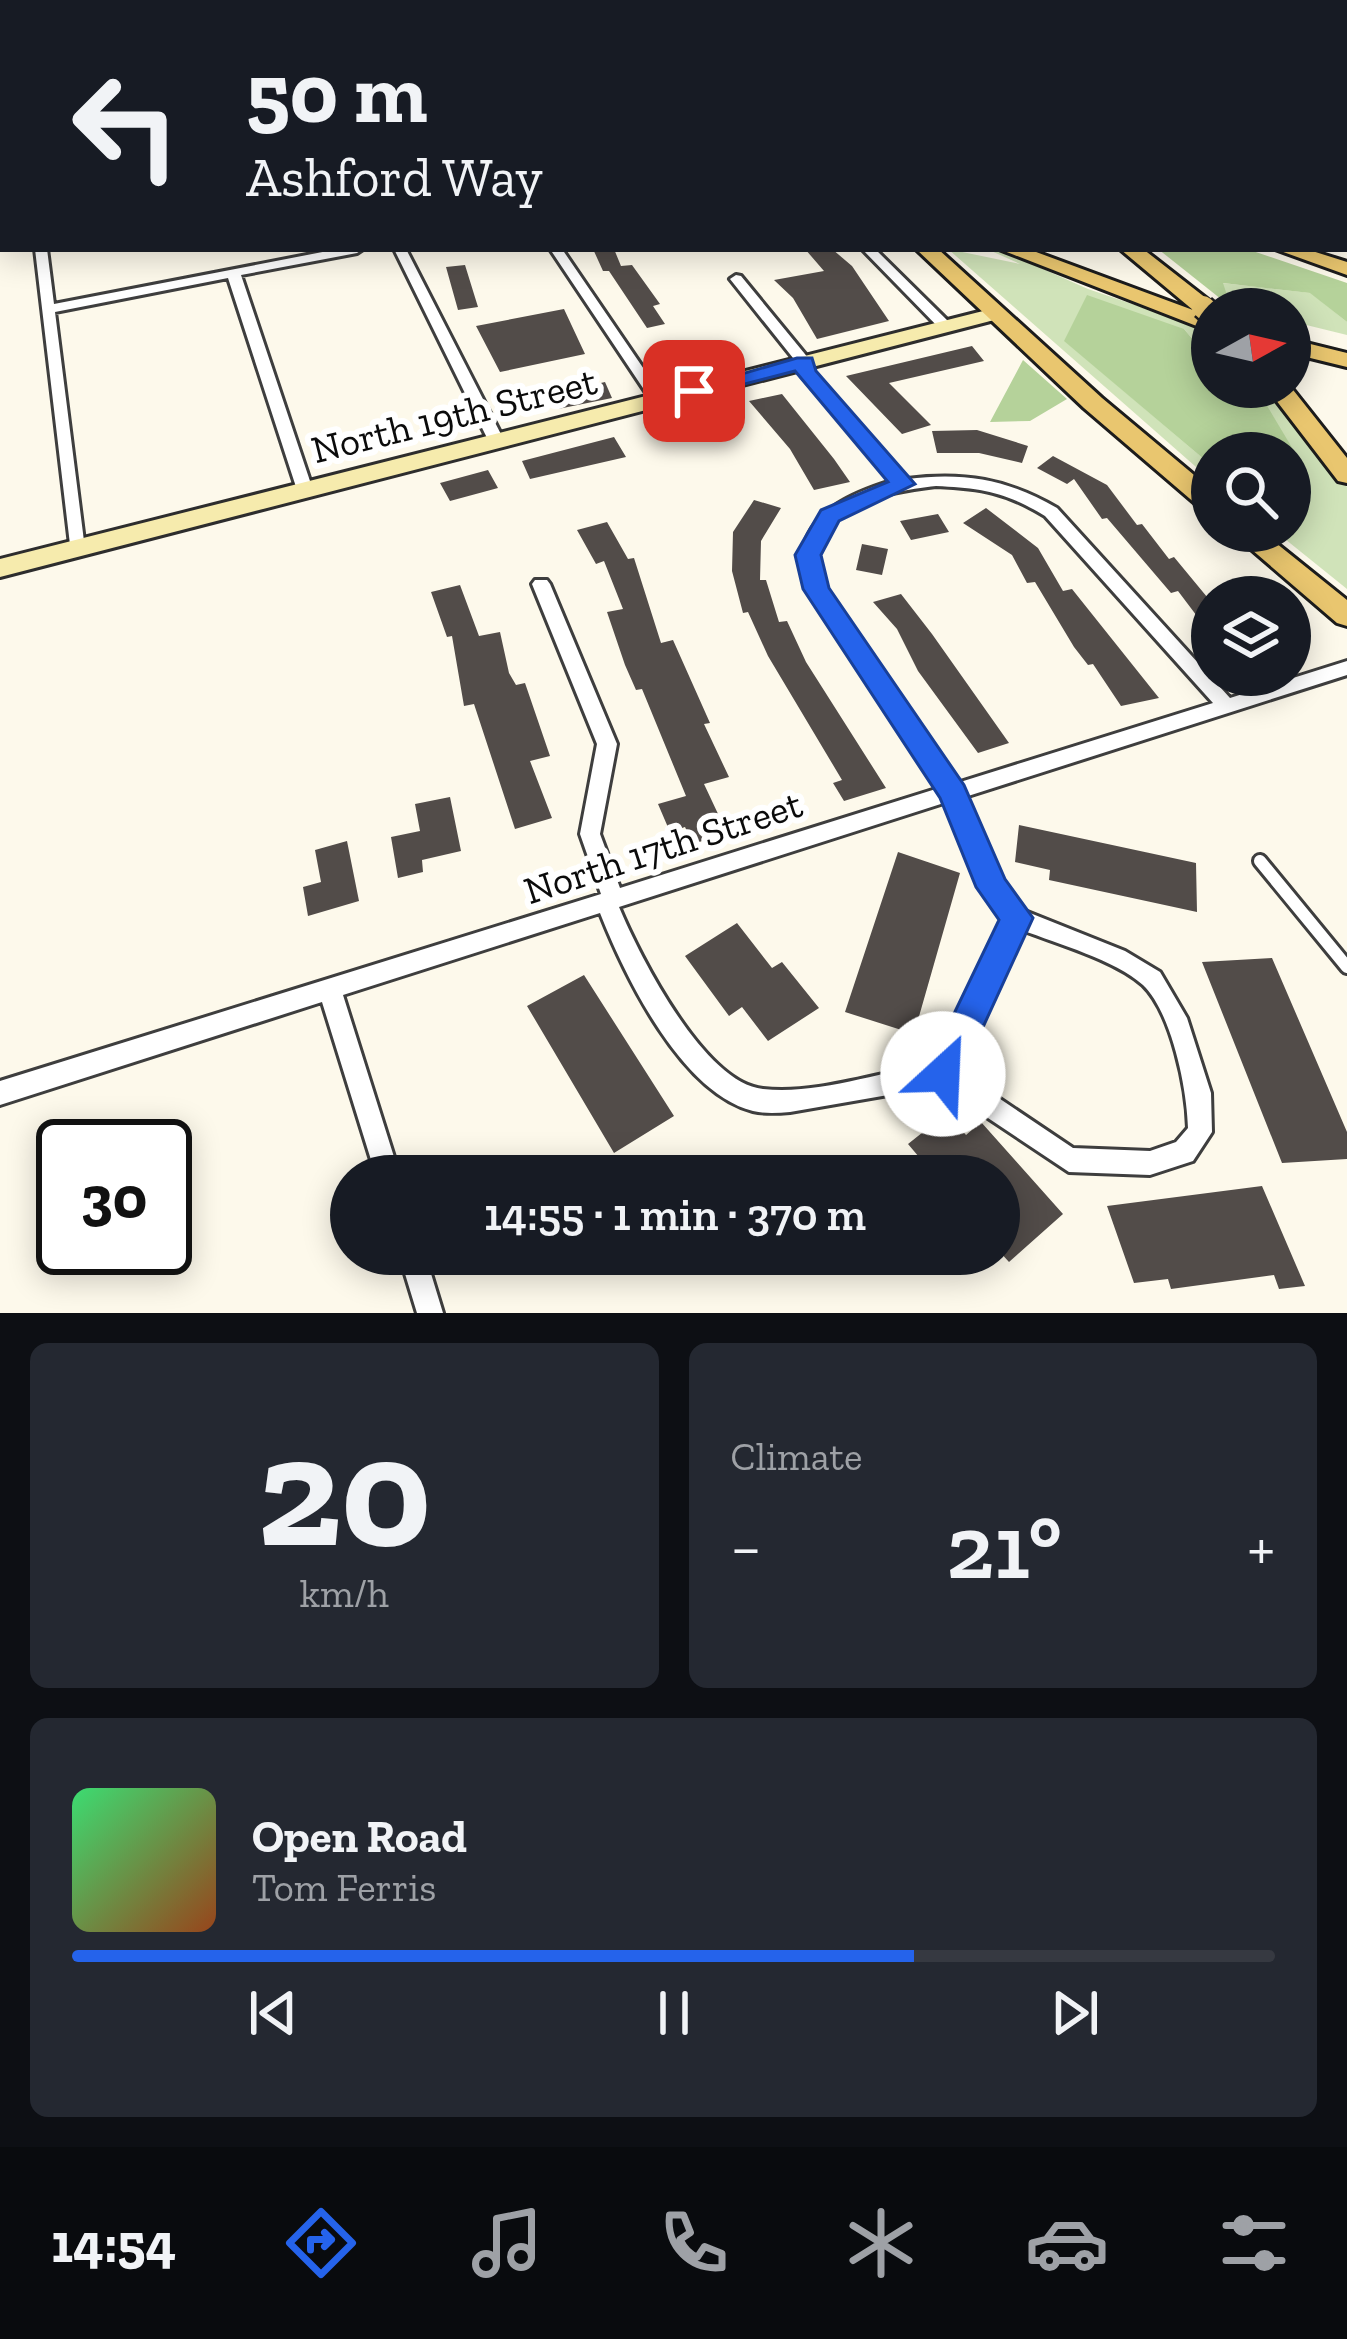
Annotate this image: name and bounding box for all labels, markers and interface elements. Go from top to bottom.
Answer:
text: 50 m [246,43,428,144]
icon: left [48,48,204,204]
text: Ashford Way [246,145,543,210]
north arrow [1191,288,1311,408]
map controls [1191,288,1311,696]
pin [643,340,745,442]
street label: North 19th Street [306,357,602,473]
icon: arrive [661,358,727,424]
button: search [1191,432,1311,552]
button: layers [1191,576,1311,696]
street label: North 17th Street [518,780,808,914]
position arrow [880,1011,1006,1137]
speed limit sign: 30 [36,1119,192,1275]
text: 14:55 · 1 min · 370 m [484,1188,866,1242]
text: 20 [257,1398,431,1585]
text: Climate [731,1433,862,1480]
text: 21° [947,1493,1062,1601]
text: − [731,1508,761,1587]
text: + [1247,1508,1275,1587]
text: km/h [300,1570,389,1617]
text: Open Road [252,1810,467,1864]
text: Tom Ferris [252,1864,436,1911]
icon: previous [240,1980,306,2046]
icon: pause [641,1980,707,2046]
icon: next [1042,1980,1108,2046]
icon: directions [279,2201,363,2285]
icon: music [465,2201,549,2285]
icon: phone [652,2201,736,2285]
icon: climate [839,2201,923,2285]
icon: car [1025,2201,1109,2285]
icon: filters [1212,2201,1296,2285]
text: 14:54 [51,2211,176,2276]

